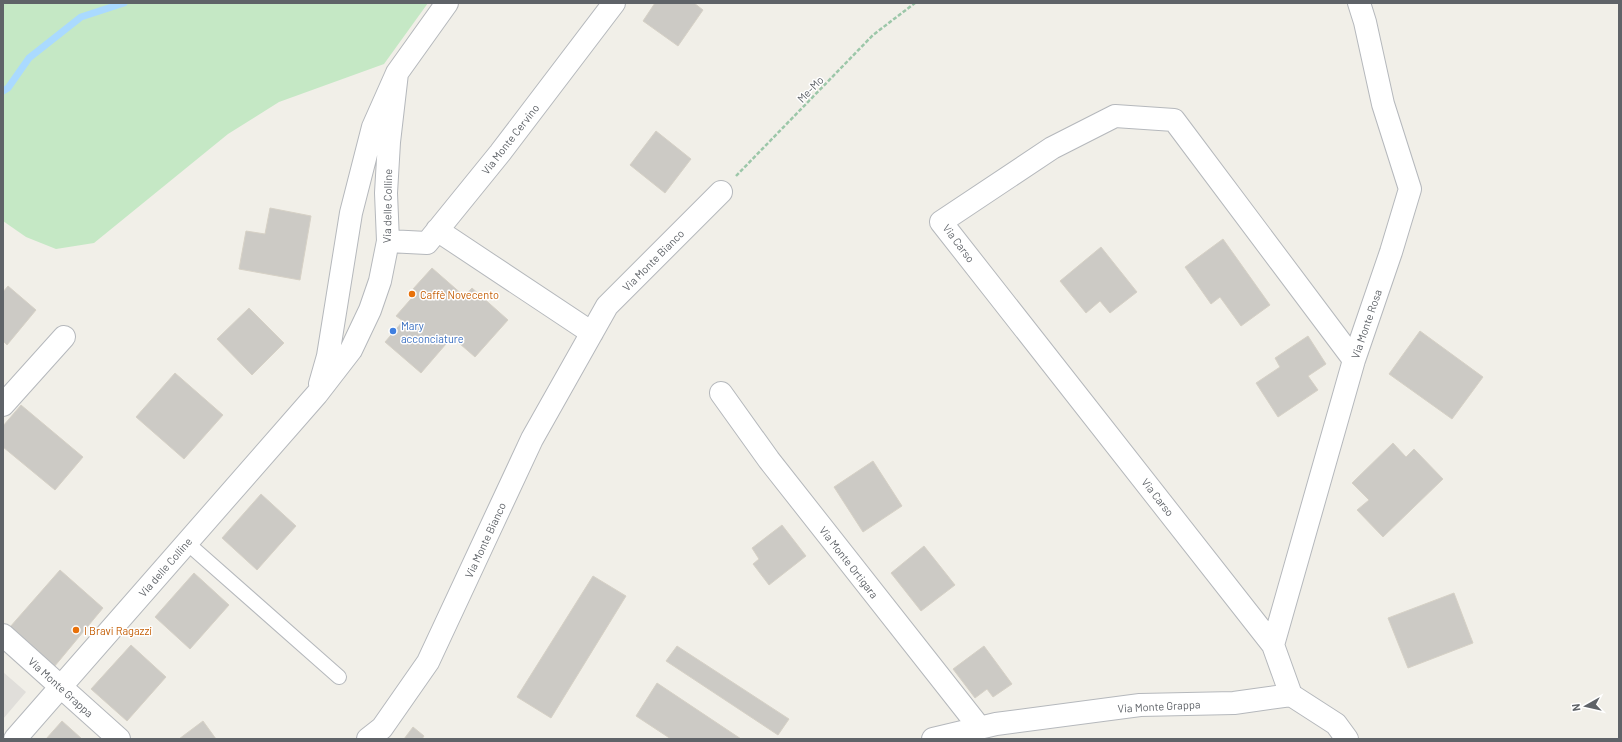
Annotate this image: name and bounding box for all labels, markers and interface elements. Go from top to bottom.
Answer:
street label: Me-Mo [794,73,826,105]
street label: Via Monte Cervino [479,101,541,177]
street label: Via delle Colline [380,169,394,243]
street label: Via Carso [940,221,978,265]
street label: Via Monte Bianco [620,227,686,293]
place label: Caffè Novecento [420,288,499,301]
street label: Via Monte Rosa [1348,288,1384,360]
marker: Caffè Novecento [407,289,417,299]
place label: Mary acconciature [401,319,464,345]
marker: Mary acconciature [388,326,398,336]
street label: Via Carso [1139,475,1177,519]
street label: Via Monte Bianco [462,500,508,580]
street label: Via Monte Ortigara [817,523,881,601]
street label: Via delle Colline [136,535,194,599]
place label: I Bravi Ragazzi [84,624,152,637]
marker: I Bravi Ragazzi [71,625,81,635]
street label: Via Monte Grappa [26,654,96,720]
north arrow [1566,686,1606,726]
street label: Via Monte Grappa [1117,697,1201,715]
text: N [1569,703,1583,712]

